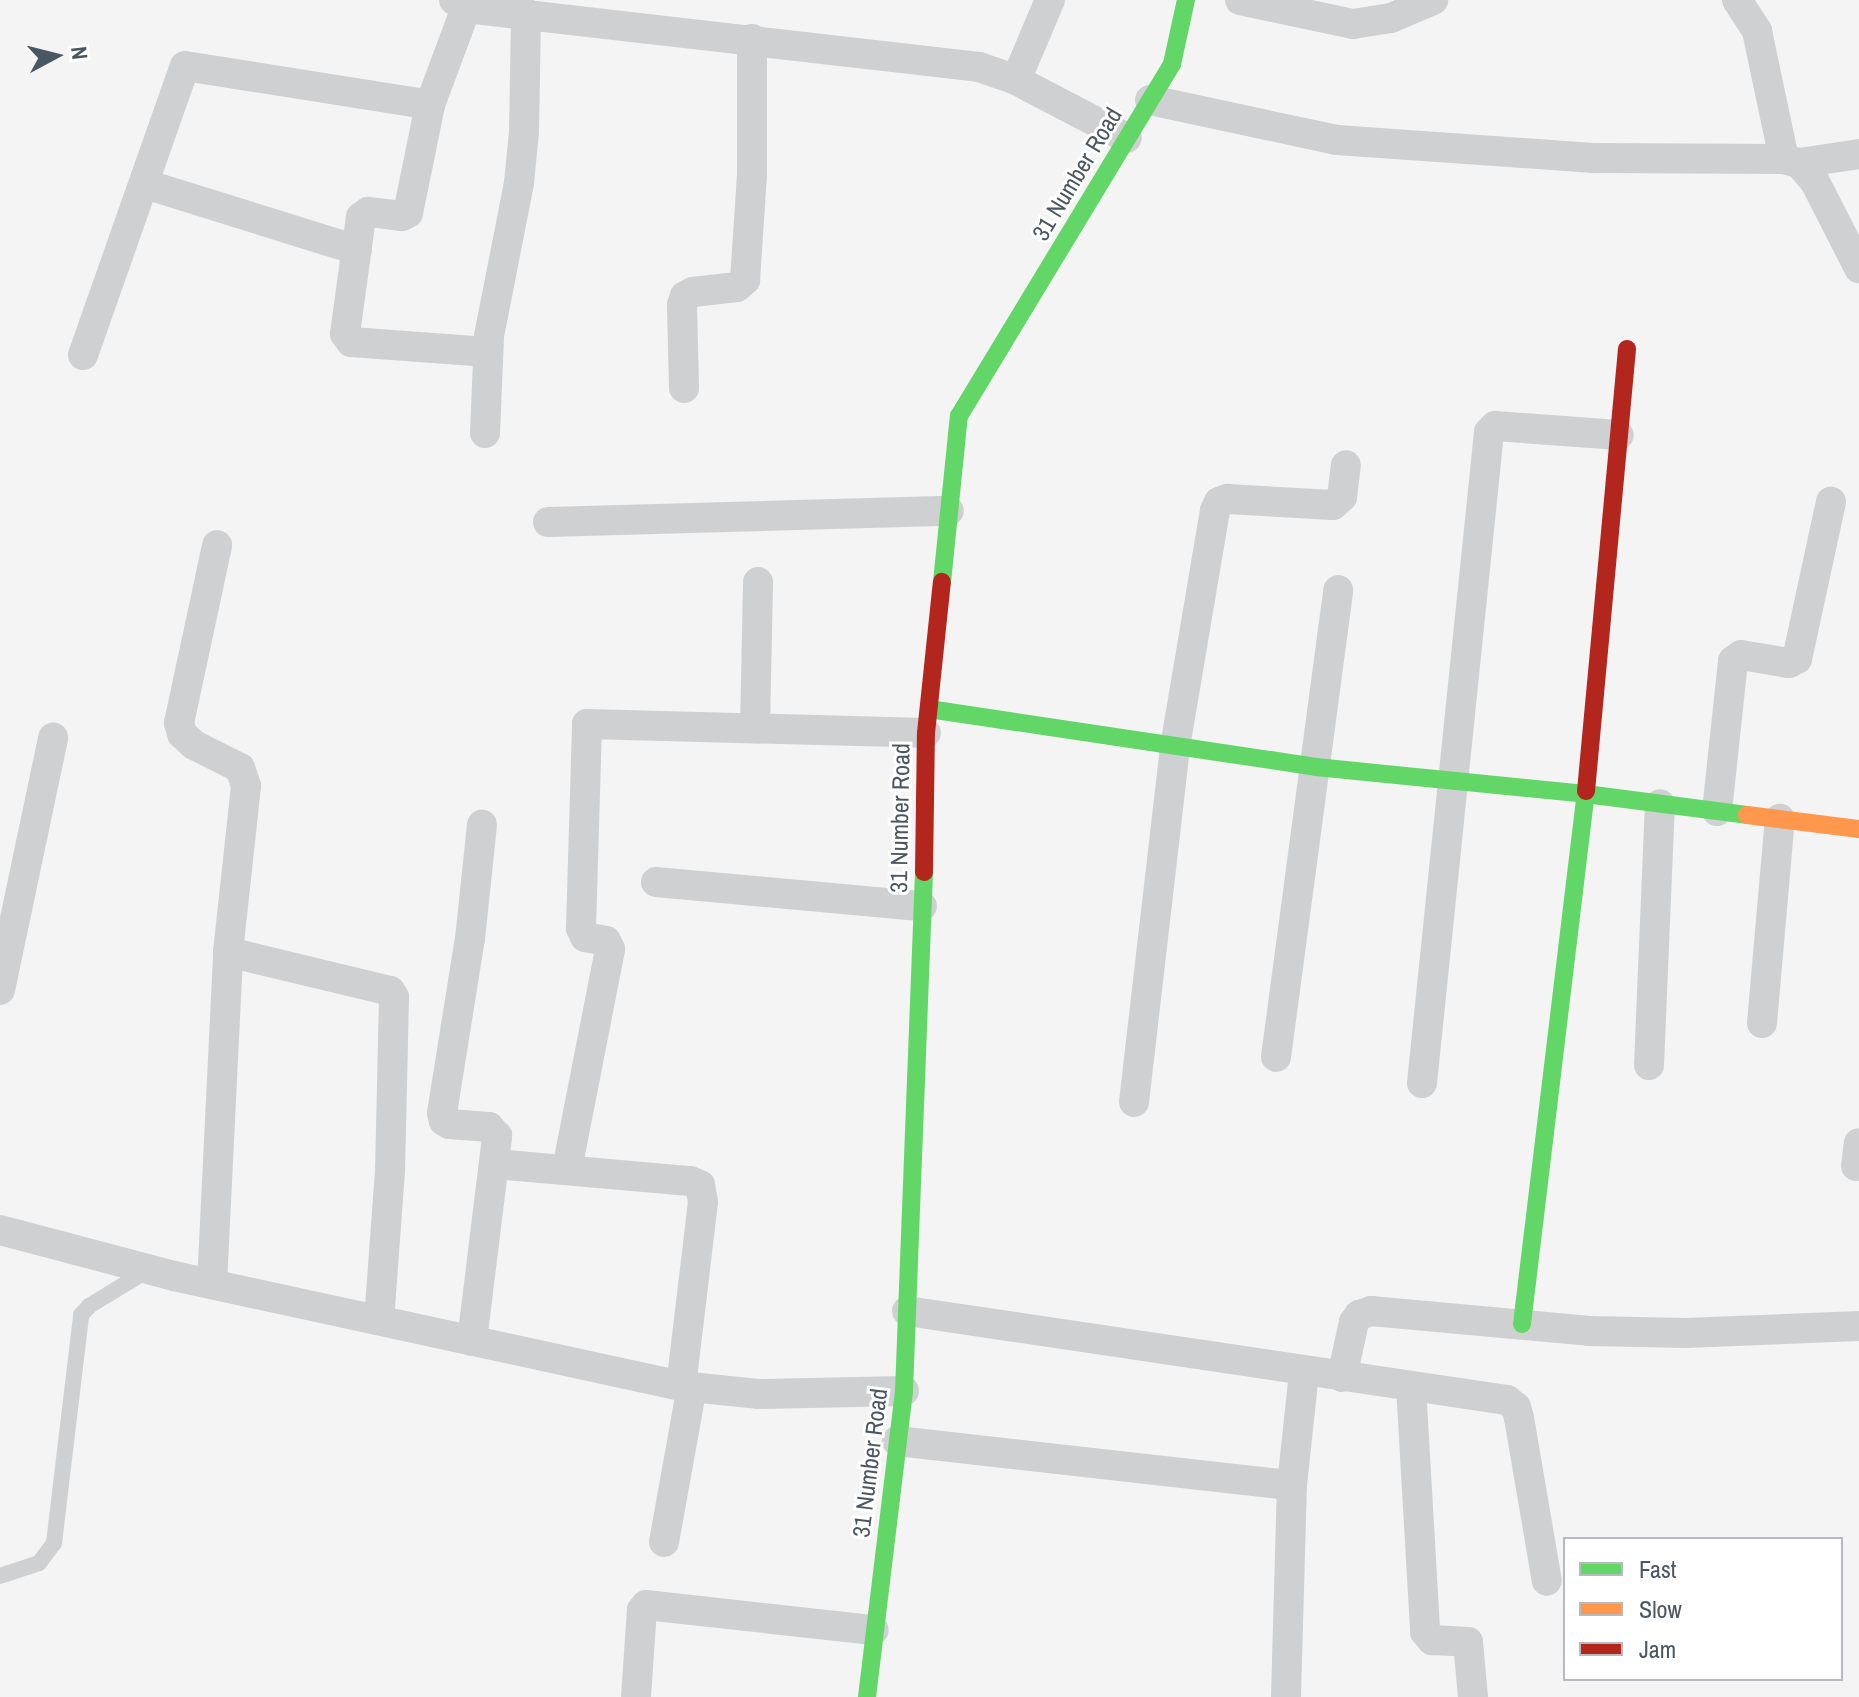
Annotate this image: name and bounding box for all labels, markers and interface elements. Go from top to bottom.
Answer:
north arrow [16,16,96,96]
text: N [64,45,96,61]
street label: 31 Number Road [1026,102,1128,246]
street label: 31 Number Road [884,743,916,893]
street label: 31 Number Road [847,1387,893,1539]
legend [1563,1537,1843,1681]
text: Fast [1639,1553,1676,1585]
text: Slow [1639,1593,1682,1625]
text: Jam [1639,1633,1676,1665]

